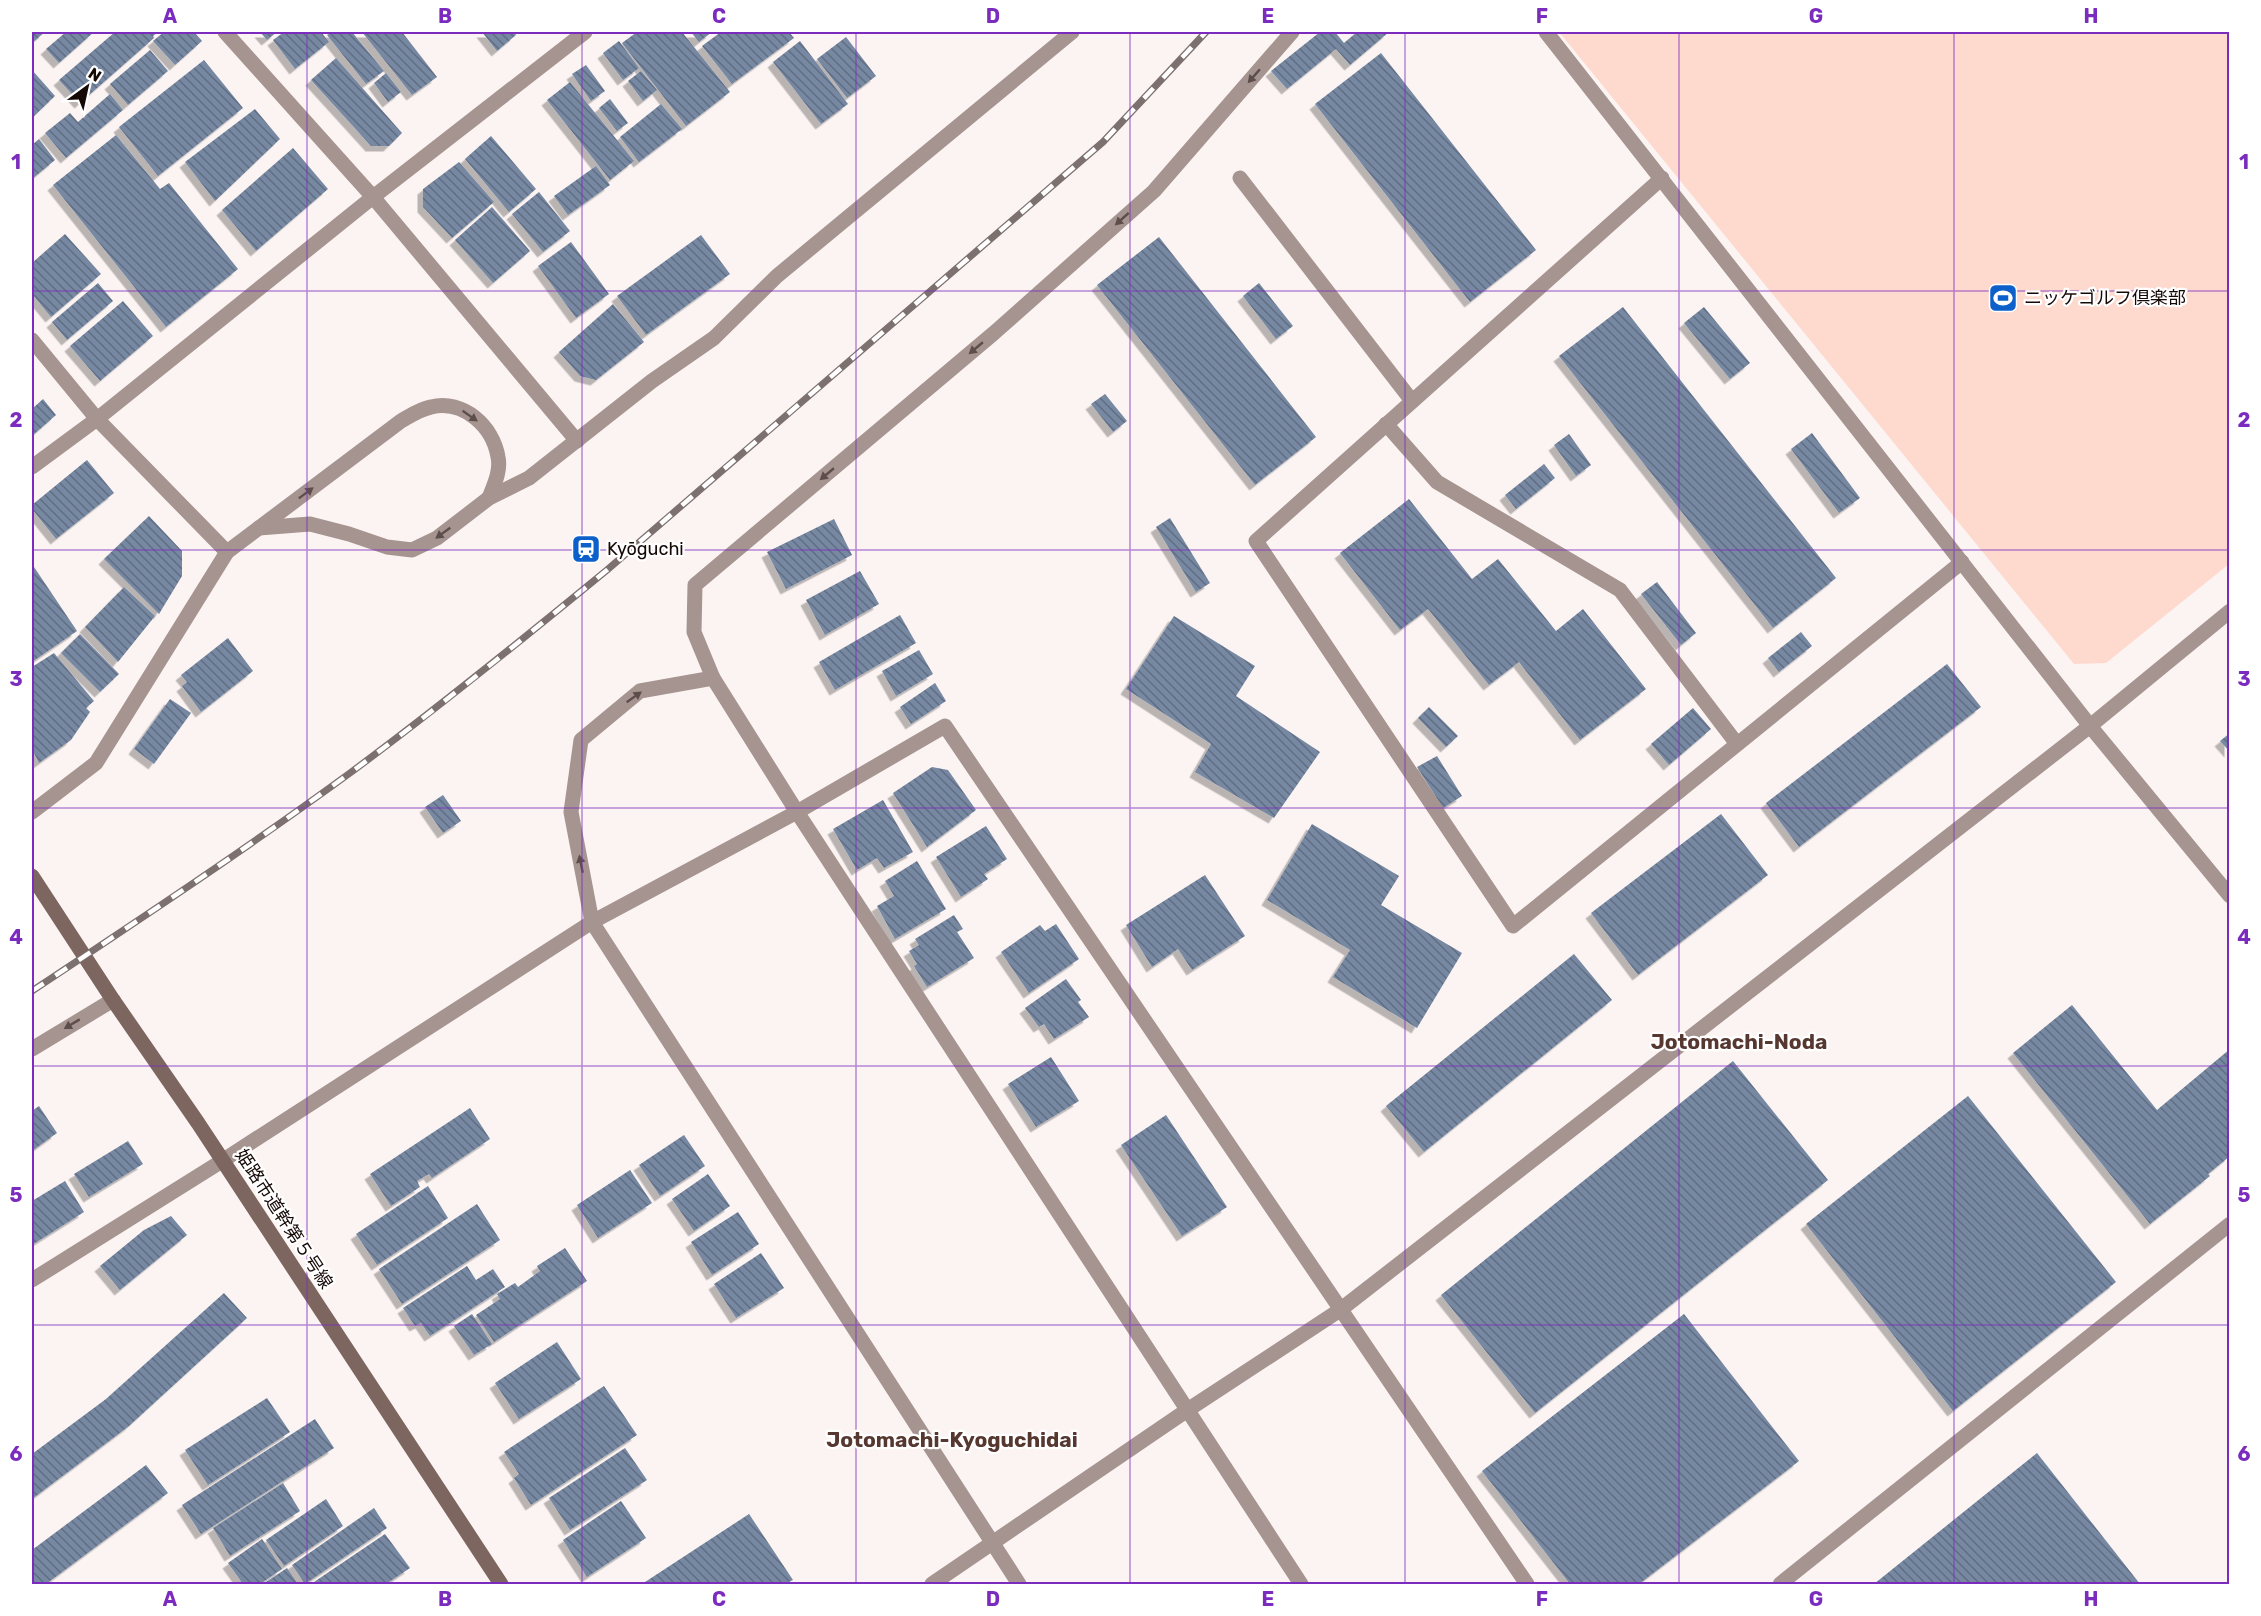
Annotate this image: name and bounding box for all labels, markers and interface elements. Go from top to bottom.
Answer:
text: A [163,4,178,28]
text: B [438,4,452,28]
text: C [712,4,726,28]
text: D [986,4,1000,28]
text: E [1262,4,1274,28]
text: F [1536,4,1548,28]
text: G [1809,4,1823,28]
text: H [2084,4,2098,28]
north arrow [57,57,117,117]
text: N [85,64,105,86]
one-way arrow [1248,68,1261,83]
text: 1 [11,150,21,174]
text: 1 [2239,150,2249,174]
one-way arrow [1115,212,1130,225]
sports icon: ニッケゴルフ倶楽部 [1987,282,2019,314]
place label: ニッケゴルフ倶楽部 [2024,287,2186,309]
one-way arrow [969,341,984,354]
text: 2 [10,408,23,432]
text: 2 [2238,408,2251,432]
one-way arrow [462,410,479,421]
one-way arrow [820,467,835,480]
one-way arrow [298,487,314,499]
one-way arrow [435,527,451,539]
station icon: Kyōguchi [570,533,602,565]
place label: Kyōguchi [607,538,684,560]
text: 3 [9,667,23,691]
text: 3 [2237,667,2251,691]
one-way arrow [626,691,642,703]
one-way arrow [576,855,585,874]
text: 4 [9,925,23,949]
text: 4 [2237,925,2251,949]
one-way arrow [64,1019,80,1030]
district label: Jotomachi-Noda [1651,1029,1827,1054]
street label: 姫路市道幹第５号線 [231,1145,337,1293]
text: 5 [10,1183,23,1207]
text: 5 [2238,1183,2251,1207]
district label: Jotomachi-Kyoguchidai [826,1427,1078,1452]
text: 6 [9,1442,23,1466]
text: 6 [2237,1442,2251,1466]
text: A [163,1587,178,1611]
text: B [438,1587,452,1611]
text: C [712,1587,726,1611]
text: D [986,1587,1000,1611]
text: E [1262,1587,1274,1611]
text: F [1536,1587,1548,1611]
text: G [1809,1587,1823,1611]
text: H [2084,1587,2098,1611]

